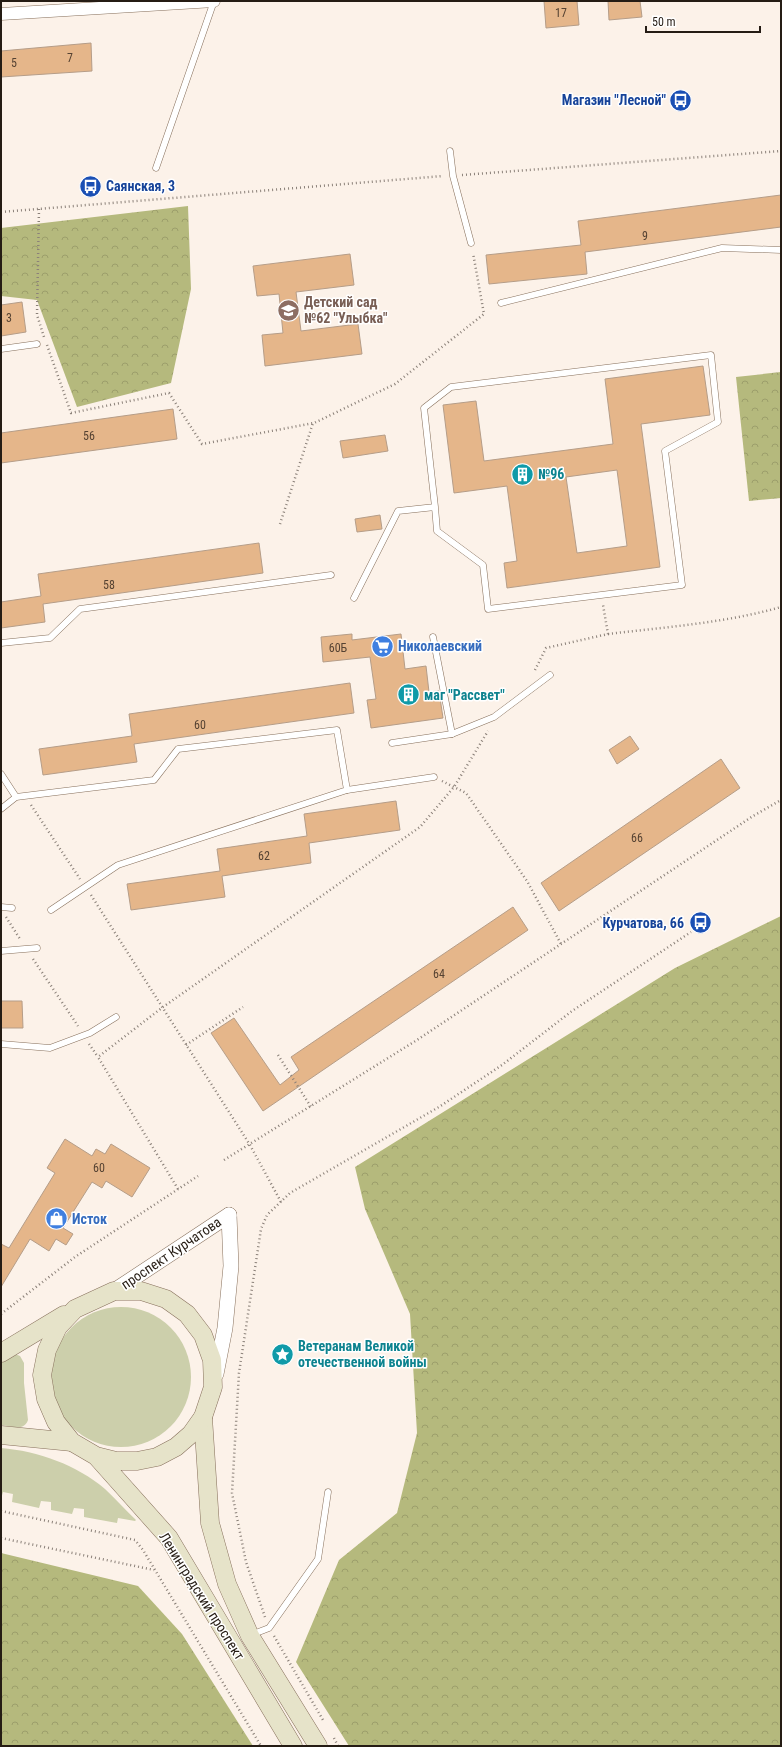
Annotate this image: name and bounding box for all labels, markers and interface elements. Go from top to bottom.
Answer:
house number: 17 [555,6,567,20]
scale bar [646,8,760,34]
text: 50 m [652,15,676,29]
house number: 7 [67,51,73,65]
house number: 5 [11,56,17,70]
bus stop icon: Магазин "Лесной" [668,87,694,113]
place label: Магазин "Лесной" [562,92,667,108]
bus stop icon: Саянская, 3 [77,173,103,199]
place label: Саянская, 3 [106,178,175,194]
house number: 9 [642,229,648,243]
place label: Детский сад №62 "Улыбка" [304,294,388,326]
school or university icon: Детский сад №62 "Улыбка" [276,297,302,323]
house number: 3 [6,311,12,325]
house number: 56 [83,429,95,443]
building icon: №96 [509,461,535,487]
place label: №96 [538,466,564,482]
house number: 58 [103,578,115,592]
supermarket icon: Николаевский [369,633,395,659]
place label: Николаевский [398,638,482,654]
house number: 60Б [329,641,348,655]
building icon: маг "Рассвет" [395,682,421,708]
place label: маг "Рассвет" [424,687,505,703]
house number: 60 [194,718,206,732]
house number: 66 [631,831,643,845]
house number: 62 [258,849,270,863]
bus stop icon: Курчатова, 66 [687,910,713,936]
place label: Курчатова, 66 [602,915,684,931]
house number: 64 [433,967,445,981]
house number: 60 [93,1161,105,1175]
shop icon: Исток [43,1206,69,1232]
place label: Исток [72,1211,107,1227]
street label: проспект Курчатова [118,1214,224,1292]
place label: Ветеранам Великой отечественной войны [298,1338,427,1370]
place icon: Ветеранам Великой отечественной войны [270,1341,296,1367]
street label: Ленинградский проспект [156,1529,248,1663]

